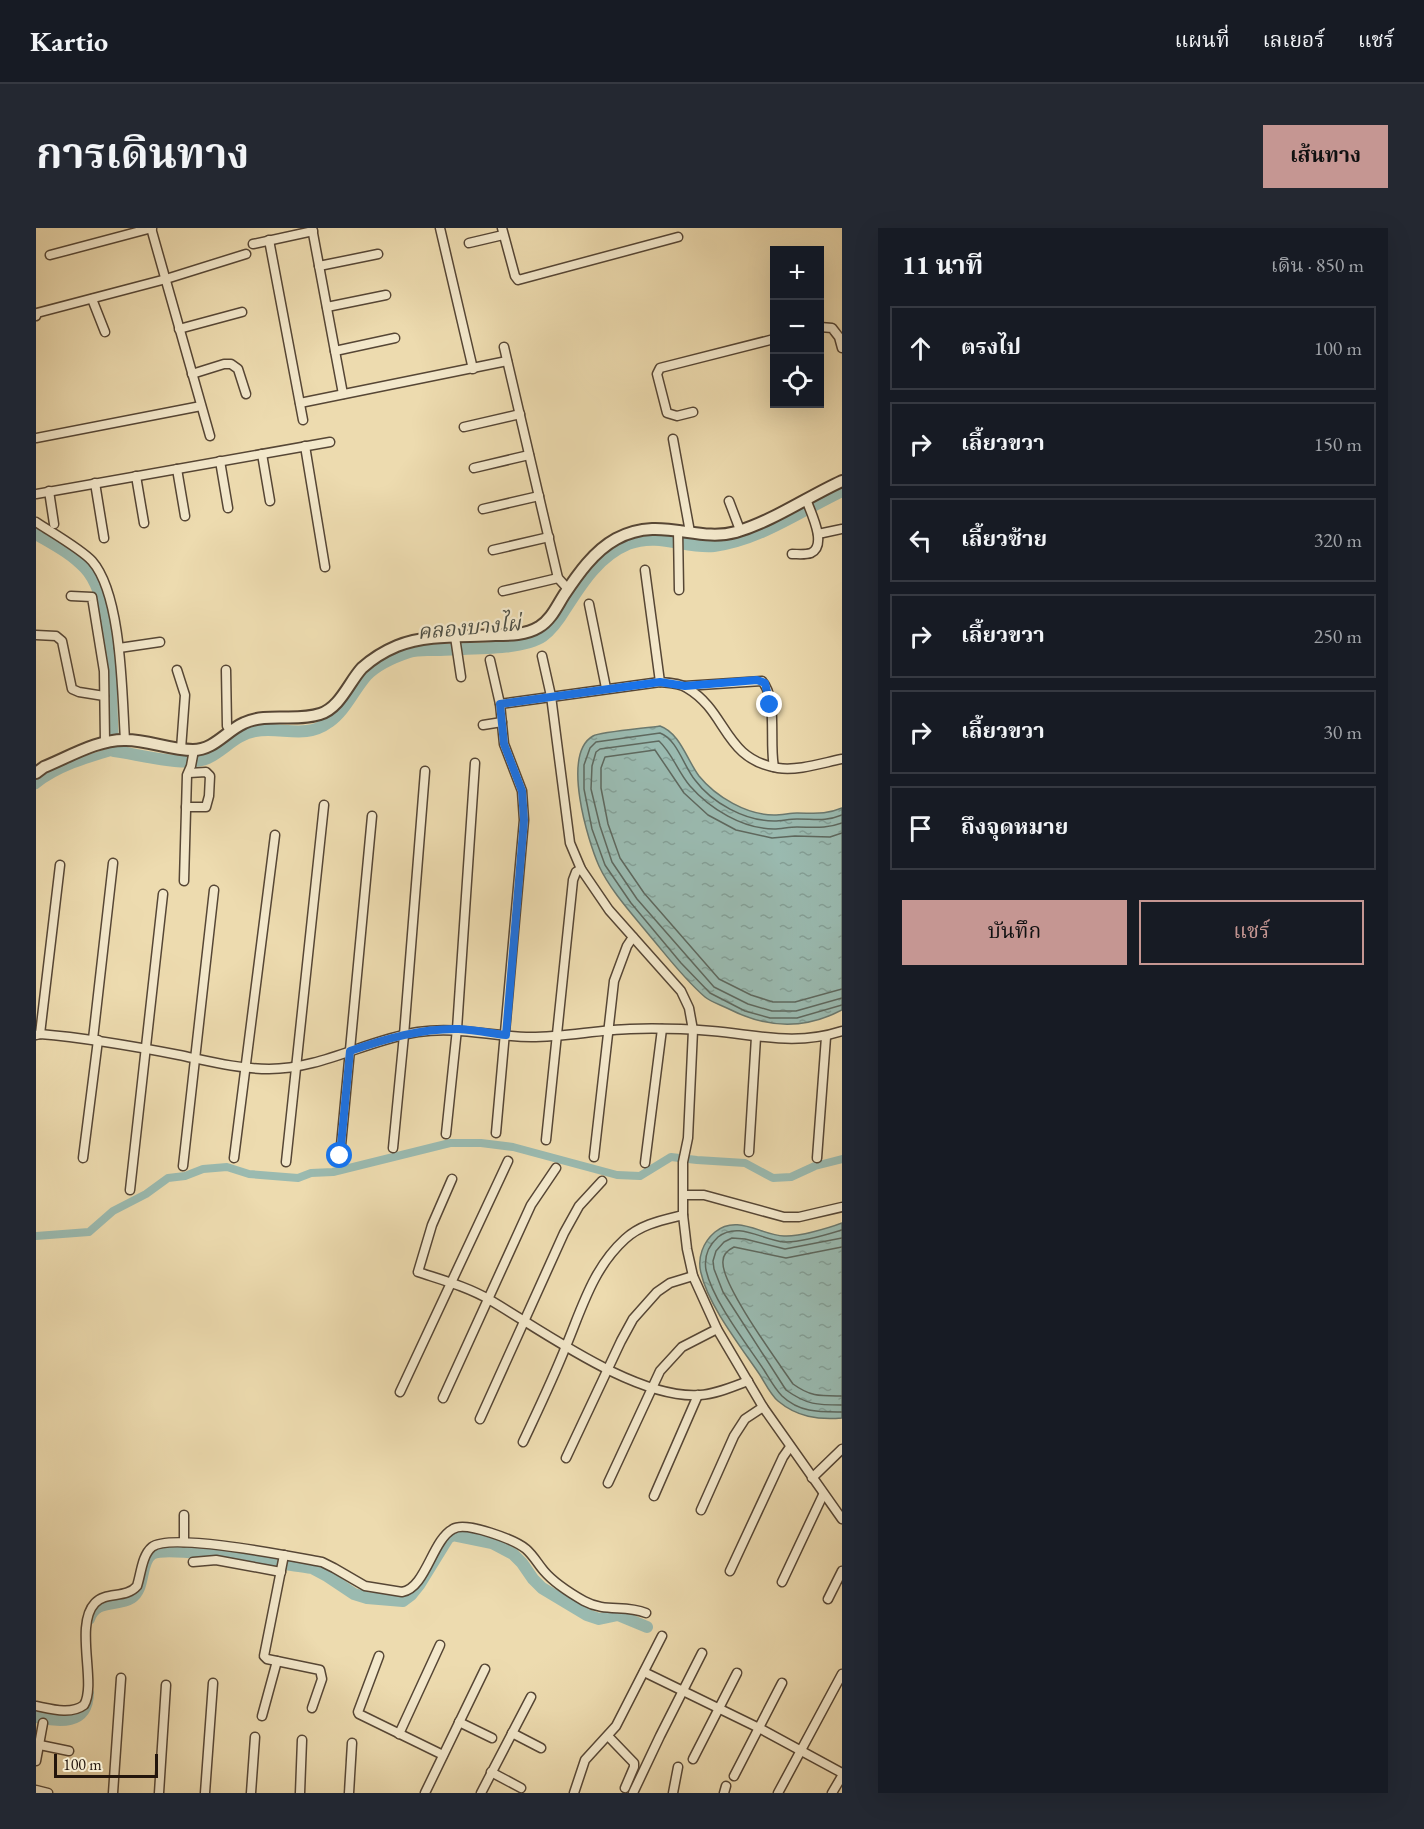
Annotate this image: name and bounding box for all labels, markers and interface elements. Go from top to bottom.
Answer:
text: Kartio [30,23,108,59]
text: แผนที่ [1175,26,1230,53]
text: เลเยอร์ [1263,26,1325,53]
text: แชร์ [1358,26,1394,53]
button: เส้นทาง [1263,125,1388,188]
text: การเดินทาง [36,126,249,181]
map controls [770,246,824,408]
button: + [770,246,824,300]
text: 11 นาที [902,248,983,282]
text: เดิน · 850 m [1271,252,1364,278]
button: − [770,300,824,354]
icon: ahead [904,332,937,365]
text: ตรงไป [961,332,1021,361]
text: 100 m [1314,335,1362,361]
button: locate [770,354,824,408]
icon: right [904,428,937,461]
text: เลี้ยวขวา [961,428,1045,457]
text: 150 m [1314,431,1362,457]
icon: left [904,524,937,557]
text: เลี้ยวซ้าย [961,524,1047,553]
text: 320 m [1314,527,1362,553]
water label: คลองบางไผ่ [416,608,525,645]
icon: right [904,620,937,653]
text: เลี้ยวขวา [961,620,1045,649]
text: 250 m [1314,623,1362,649]
route end [756,691,782,717]
icon: right [904,716,937,749]
text: เลี้ยวขวา [961,716,1045,745]
text: 30 m [1323,719,1362,745]
icon: arrive [904,812,937,845]
text: ถึงจุดหมาย [961,812,1068,841]
button: บันทึก [902,900,1127,965]
button: แชร์ [1139,900,1364,965]
route start [326,1142,352,1168]
scale bar [54,1751,158,1778]
text: 100 m [63,1754,102,1775]

